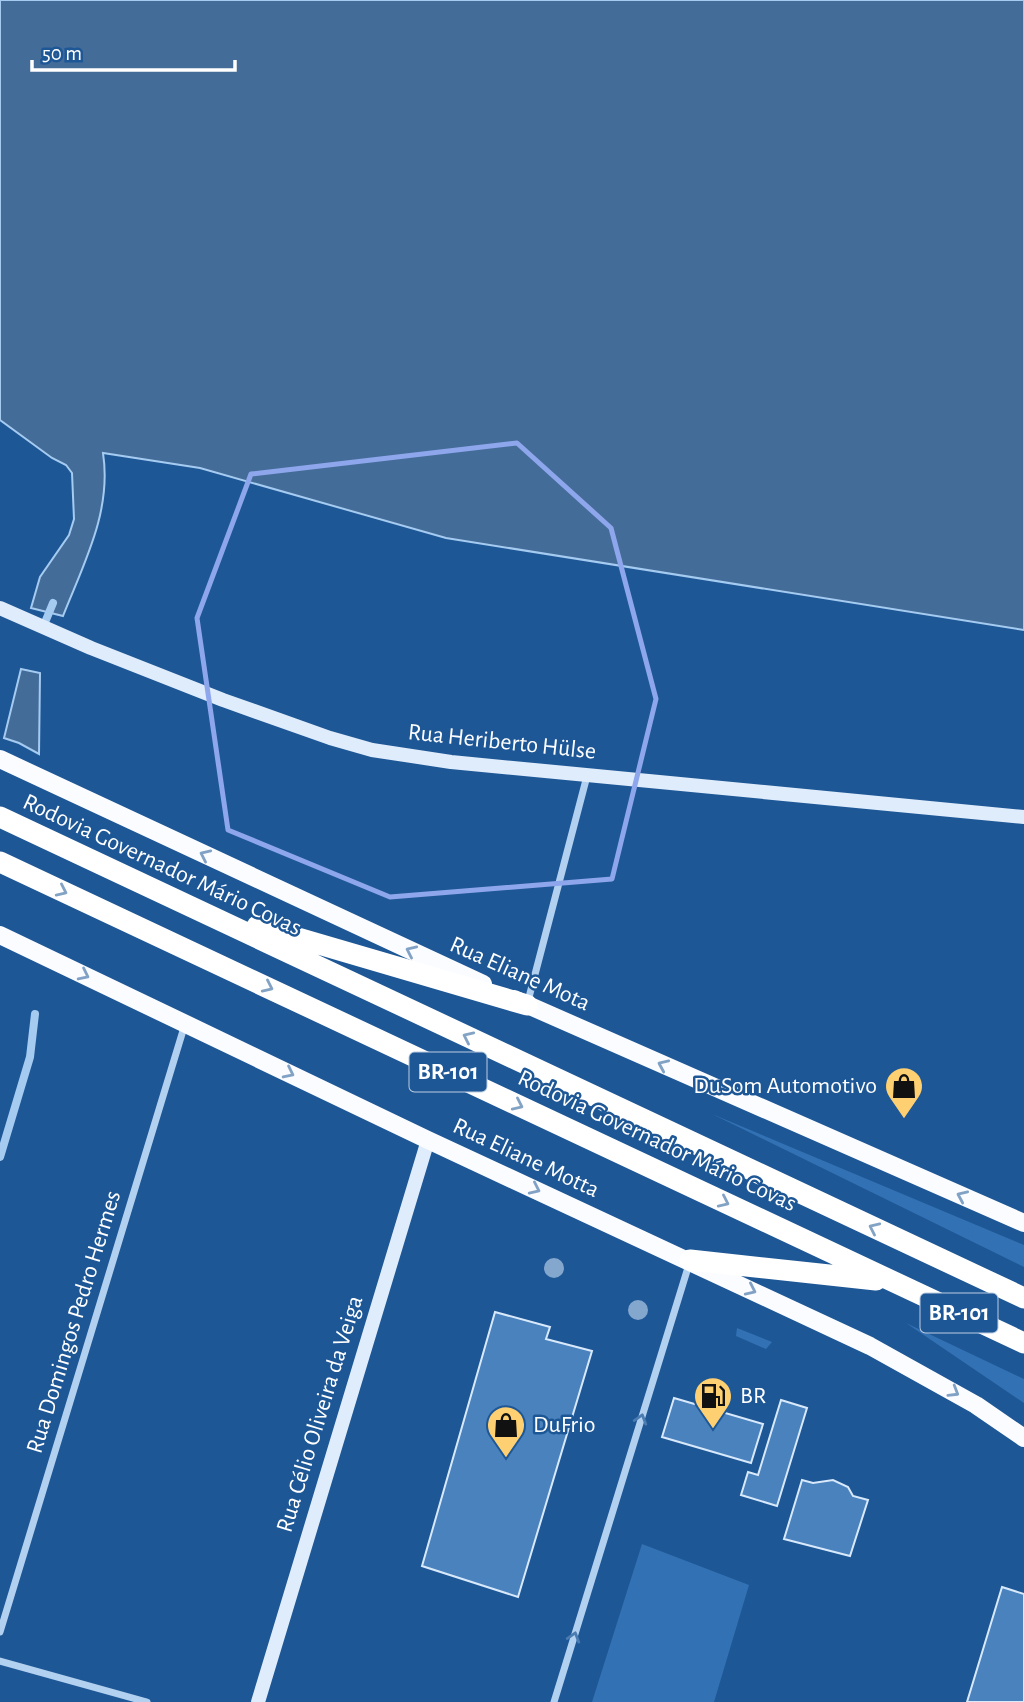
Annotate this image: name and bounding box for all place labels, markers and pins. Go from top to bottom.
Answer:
shop icon: DuSom Automotivo [883,1065,925,1120]
place label: DuSom Automotivo [693,1074,877,1098]
fuel station icon: BR [692,1375,734,1430]
place label: BR [740,1384,766,1408]
shop icon: DuFrio [485,1404,527,1459]
place label: DuFrio [533,1413,596,1437]

